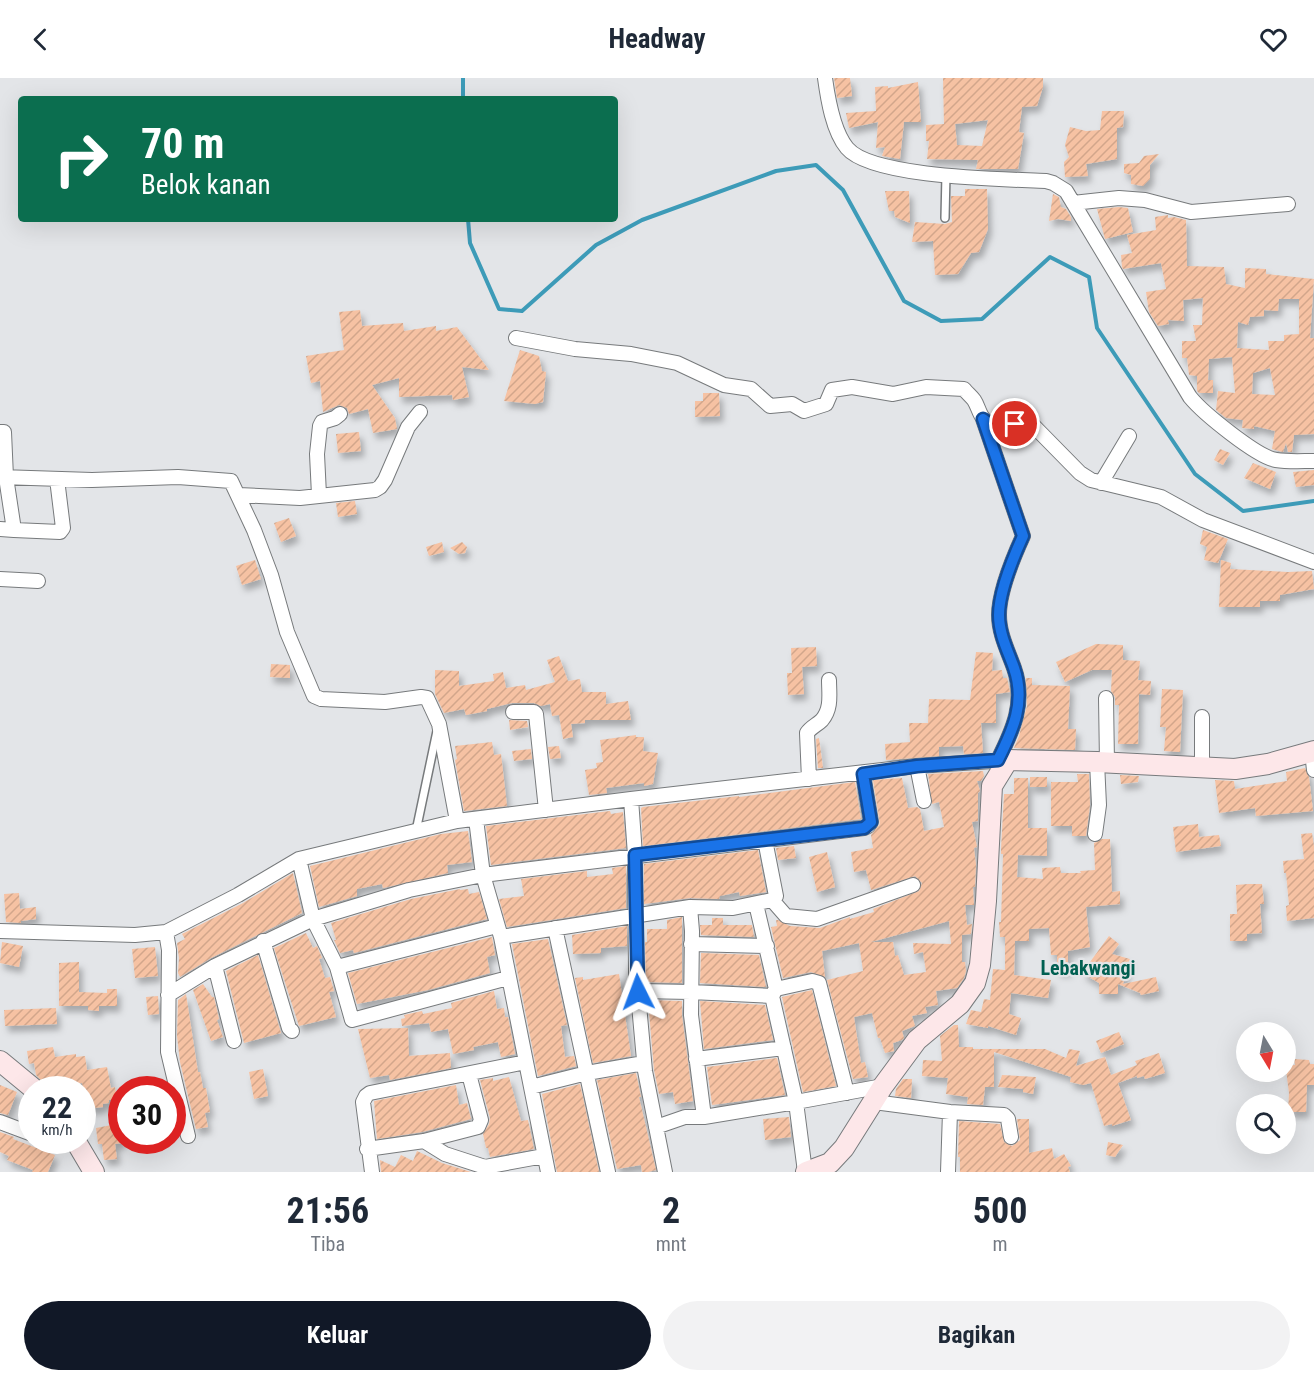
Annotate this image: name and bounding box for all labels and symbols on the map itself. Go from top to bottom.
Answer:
pin [989,398,1040,449]
district label: Lebakwangi [1040,956,1136,980]
position arrow [606,960,670,1024]
north arrow [1236,1022,1296,1082]
speed limit sign: 30 [108,1076,186,1154]

